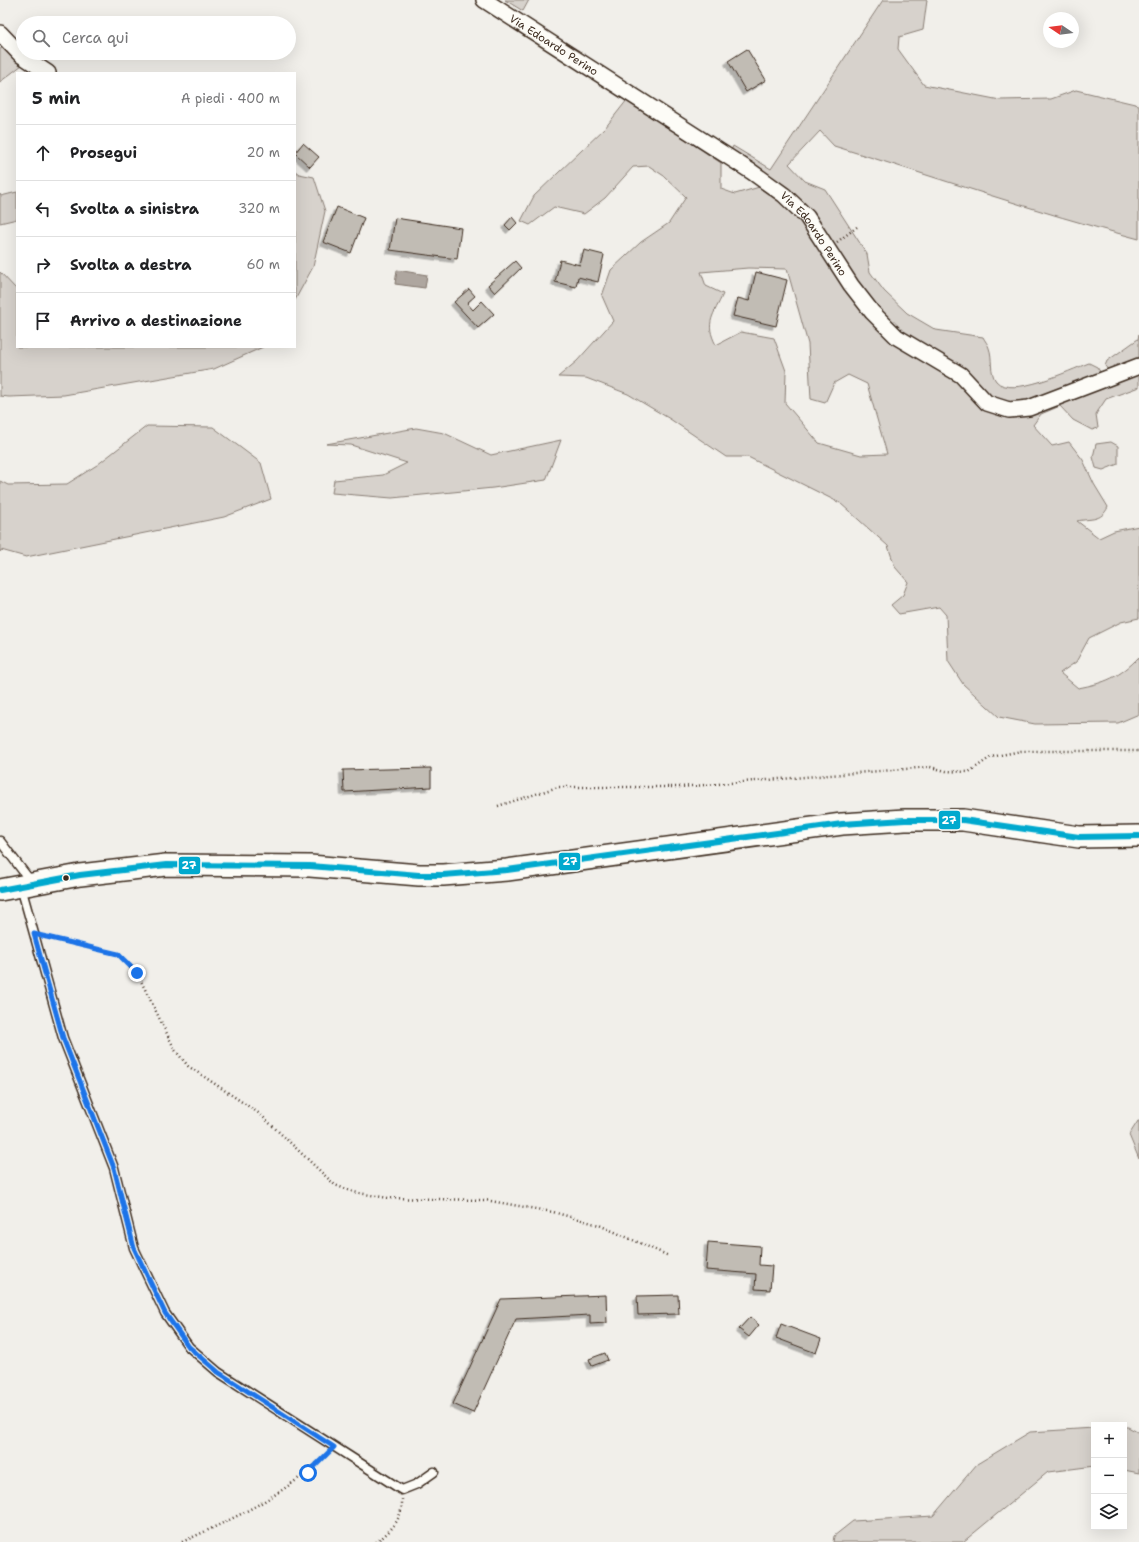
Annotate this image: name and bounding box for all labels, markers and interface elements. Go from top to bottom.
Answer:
street label: Via Edoardo Perino [507,11,601,79]
north arrow [1043,12,1079,48]
search box [16,16,296,60]
icon: search [30,27,52,49]
text: Cerca qui [62,28,129,48]
text: 5 min [32,87,80,109]
text: A piedi · 400 m [181,90,280,107]
icon: ahead [32,142,54,164]
text: Prosegui [70,143,137,163]
text: 20 m [247,144,280,161]
street label: Via Edoardo Perino [777,188,851,279]
icon: left [32,198,54,220]
text: Svolta a sinistra [70,199,199,219]
text: 320 m [238,200,280,217]
icon: right [32,254,54,276]
text: Svolta a destra [70,255,192,275]
text: 60 m [247,256,280,273]
icon: arrive [32,310,54,332]
text: Arrivo a destinazione [70,311,242,331]
line badge: 27 [938,810,961,830]
text: 27 [942,813,957,828]
line badge: 27 [558,852,581,871]
text: 27 [563,854,578,869]
line badge: 27 [178,856,201,875]
text: 27 [182,858,197,873]
unlabelled marker [61,873,71,883]
route end [128,964,146,982]
map controls [1091,1422,1127,1530]
button: + [1091,1422,1127,1458]
button: − [1091,1458,1127,1494]
route start [299,1464,317,1482]
button: layers [1091,1494,1127,1530]

